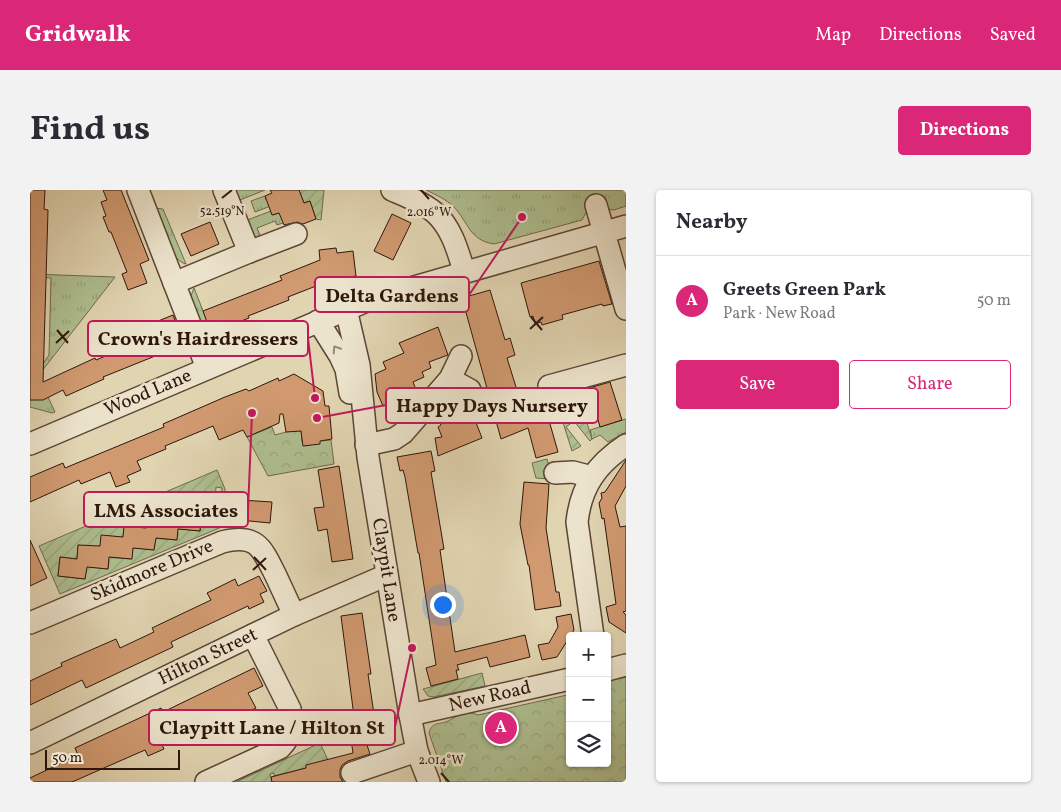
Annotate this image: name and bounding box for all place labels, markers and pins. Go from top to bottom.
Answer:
callout: Delta Gardens [315,277,469,312]
callout: Crown's Hairdressers [88,321,308,356]
callout: Happy Days Nursery [386,388,598,423]
callout: LMS Associates [84,492,248,527]
pin: A [485,709,517,747]
callout: Claypitt Lane / Hilton St [149,710,395,745]

